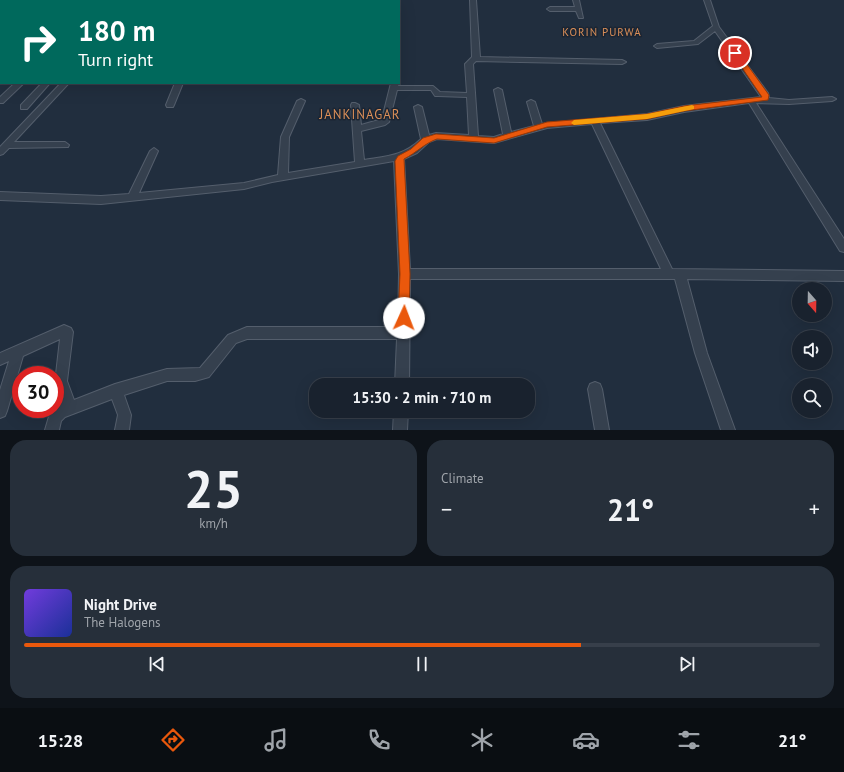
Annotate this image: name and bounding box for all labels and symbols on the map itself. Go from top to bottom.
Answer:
district label: KORIN PURWA [562,25,642,39]
pin [718,36,752,70]
district label: JANKINAGAR [318,106,401,123]
north arrow [792,282,832,322]
position arrow [383,297,425,339]
speed limit sign: 30 [12,366,64,418]

